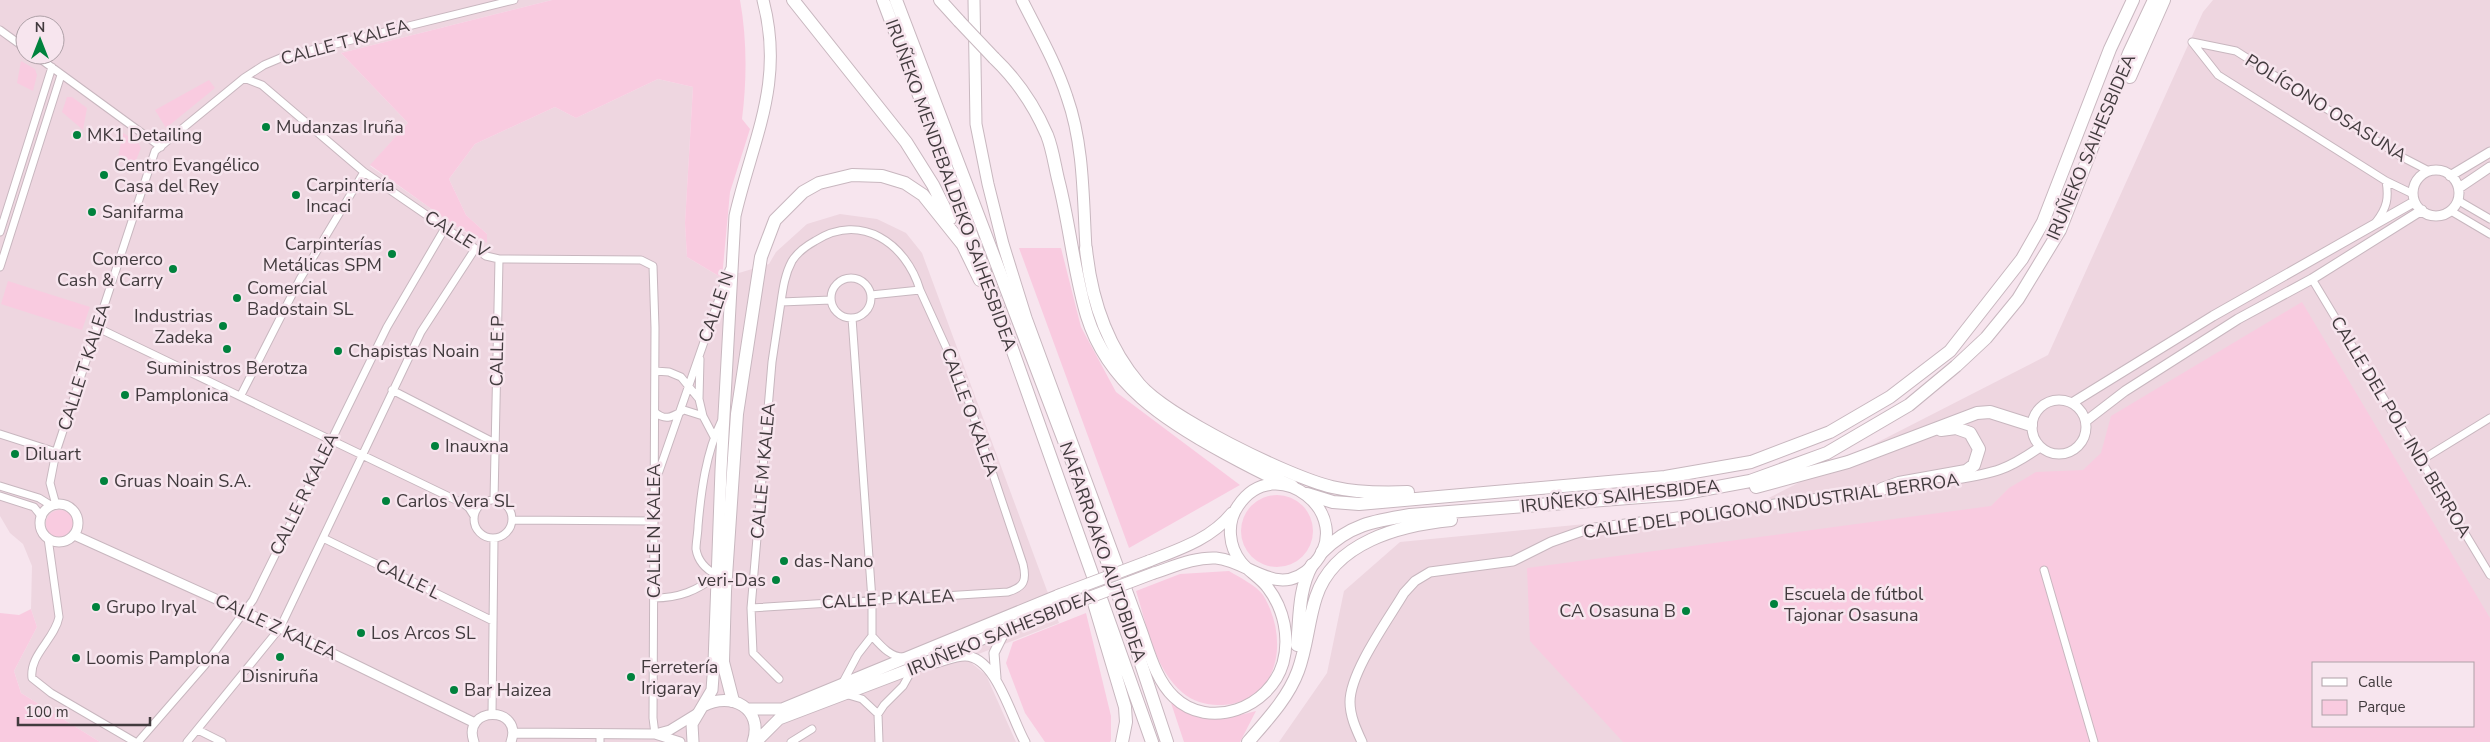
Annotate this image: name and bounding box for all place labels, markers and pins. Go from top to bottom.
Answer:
place label: Mudanzas Iruña [276,115,404,139]
marker: Mudanzas Iruña [260,121,272,133]
place label: MK1 Detailing [87,123,202,147]
marker: MK1 Detailing [71,129,83,141]
place label: Centro Evangélico Casa del Rey [114,153,260,198]
marker: Centro Evangélico Casa del Rey [98,169,110,181]
place label: Carpintería Incaci [306,173,395,218]
marker: Carpintería Incaci [290,189,302,201]
place label: Sanifarma [102,200,184,224]
marker: Sanifarma [86,206,98,218]
place label: Carpinterías Metálicas SPM [263,232,382,277]
place label: Comerco Cash & Carry [57,247,164,292]
marker: Carpinterías Metálicas SPM [386,248,398,260]
marker: Comerco Cash & Carry [167,263,179,275]
place label: Comercial Badostain SL [247,276,354,321]
marker: Comercial Badostain SL [231,292,243,304]
place label: Industrias Zadeka [134,304,213,349]
marker: Industrias Zadeka [217,320,229,332]
place label: Chapistas Noain [348,339,480,363]
marker: Suministros Berotza [221,343,233,355]
marker: Chapistas Noain [332,345,344,357]
place label: Suministros Berotza [146,356,308,380]
place label: Pamplonica [135,383,229,407]
marker: Pamplonica [119,389,131,401]
place label: Inauxna [445,434,509,458]
marker: Inauxna [429,440,441,452]
place label: Diluart [25,442,81,466]
marker: Diluart [9,448,21,460]
place label: Gruas Noain S.A. [114,469,251,493]
marker: Gruas Noain S.A. [98,475,110,487]
place label: Carlos Vera SL [396,489,515,513]
marker: Carlos Vera SL [380,495,392,507]
place label: das-Nano [794,549,873,573]
marker: das-Nano [778,555,790,567]
place label: veri-Das [697,568,766,592]
marker: veri-Das [770,574,782,586]
place label: Escuela de fútbol Tajonar Osasuna [1784,582,1924,627]
place label: Grupo Iryal [106,595,197,619]
marker: Escuela de fútbol Tajonar Osasuna [1768,598,1780,610]
place label: CA Osasuna B [1559,599,1676,623]
marker: Grupo Iryal [90,601,102,613]
marker: CA Osasuna B [1680,605,1692,617]
place label: Los Arcos SL [371,621,476,645]
marker: Los Arcos SL [355,627,367,639]
place label: Loomis Pamplona [86,646,230,670]
marker: Disniruña [274,651,286,663]
marker: Loomis Pamplona [70,652,82,664]
place label: Ferretería Irigaray [641,655,718,700]
place label: Disniruña [242,664,318,688]
marker: Ferretería Irigaray [625,671,637,683]
place label: Bar Haizea [464,678,551,702]
marker: Bar Haizea [448,684,460,696]

